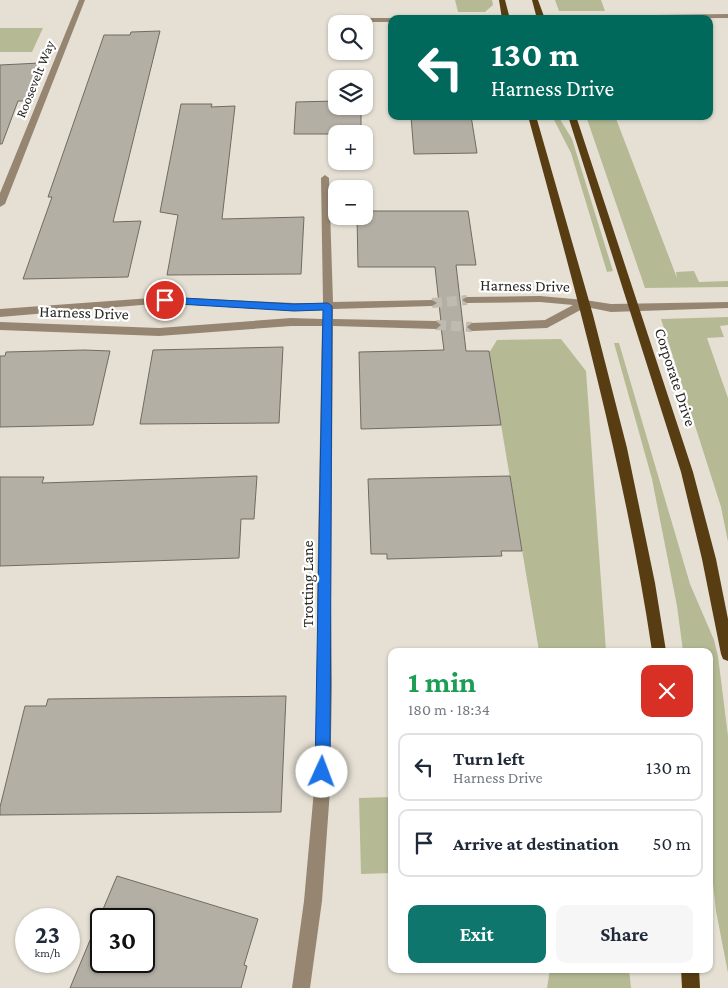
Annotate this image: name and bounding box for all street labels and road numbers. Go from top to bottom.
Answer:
street label: Roosevelt Way [12,38,58,120]
street label: Harness Drive [480,276,570,295]
street label: Harness Drive [39,302,129,323]
street label: Corporate Drive [651,326,699,429]
street label: Trotting Lane [299,540,317,628]

